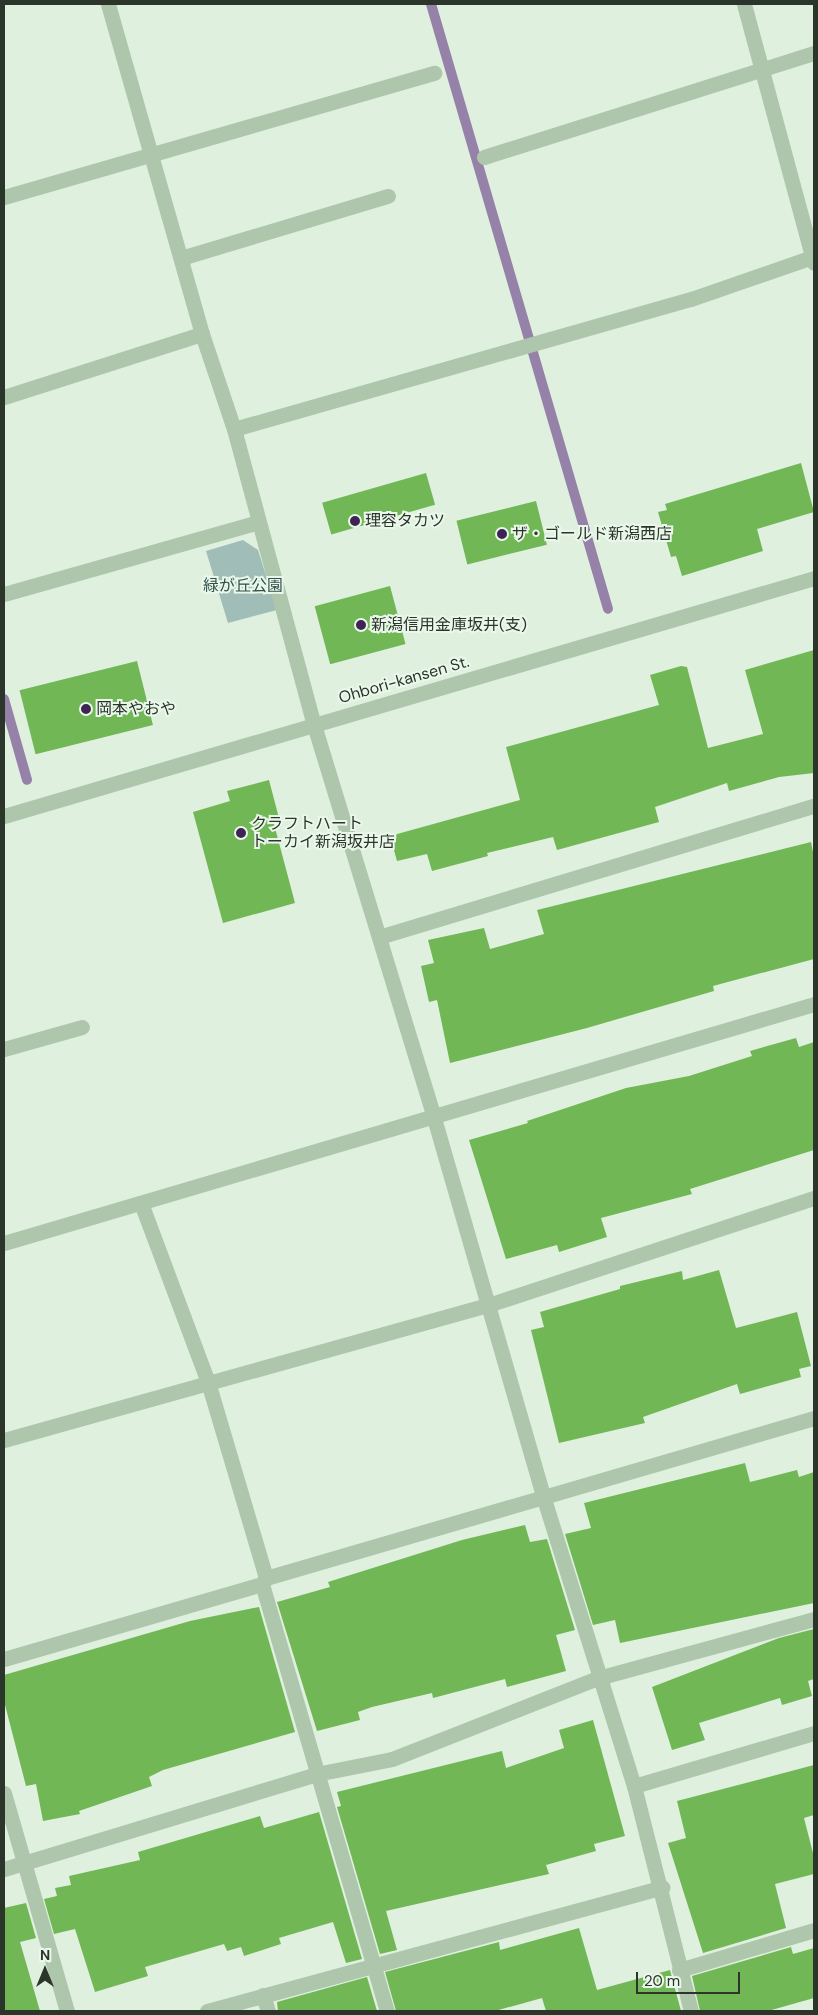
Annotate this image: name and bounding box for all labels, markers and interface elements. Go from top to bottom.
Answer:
place label: 理容タカツ [365,511,445,531]
marker: 理容タカツ [349,515,361,527]
place label: ザ・ゴールド新潟西店 [512,524,672,544]
marker: ザ・ゴールド新潟西店 [496,528,508,540]
park label: 緑が丘公園 [203,576,283,596]
place label: 新潟信用金庫坂井(支) [371,615,527,635]
marker: 新潟信用金庫坂井(支) [355,619,367,631]
street label: Ohbori-kansen St. [337,652,471,708]
place label: 岡本やおや [96,699,176,719]
marker: 岡本やおや [80,703,92,715]
place label: クラフトハート トーカイ新潟坂井店 [251,814,395,852]
marker: クラフトハート トーカイ新潟坂井店 [235,827,247,839]
north arrow [20,1945,70,1995]
text: N [40,1946,50,1964]
scale bar [638,1962,742,1994]
text: 20 m [644,1971,680,1991]

